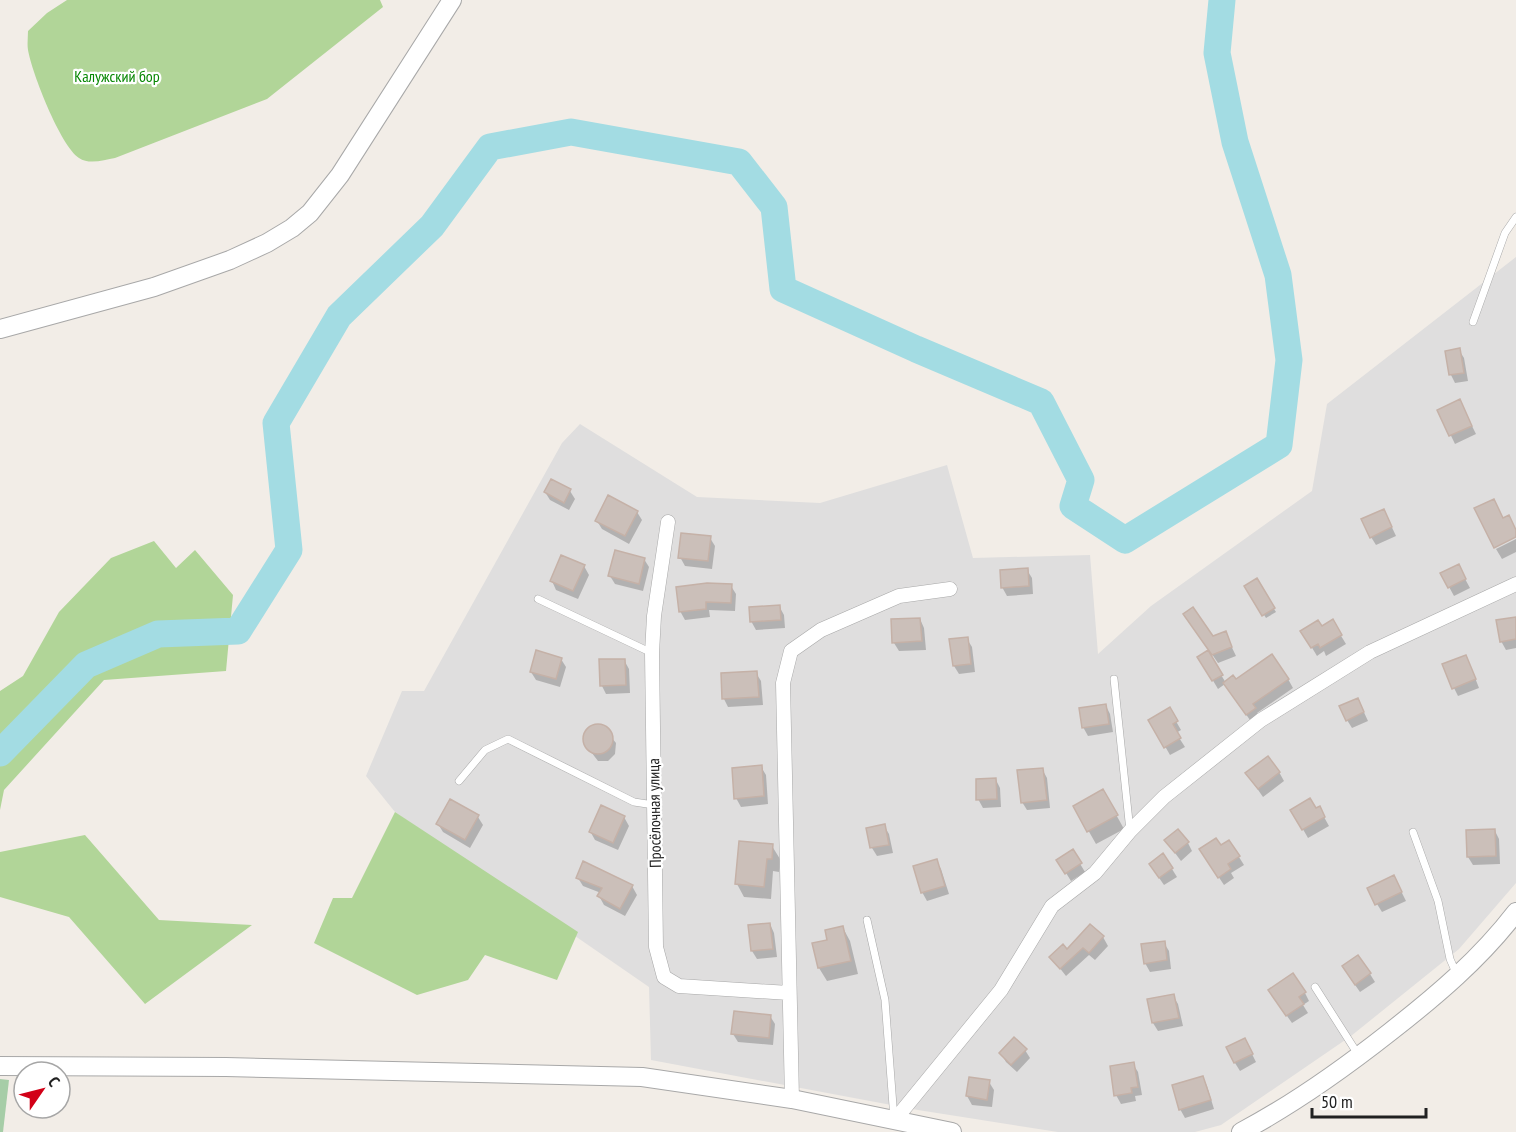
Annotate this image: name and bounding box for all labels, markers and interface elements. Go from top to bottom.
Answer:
park label: Калужский бор [74,66,160,86]
street label: Просёлочная улица [643,758,665,868]
north arrow [12,1060,72,1120]
text: С [44,1073,65,1091]
scale bar [1312,1081,1426,1119]
text: 50 m [1321,1090,1353,1113]

